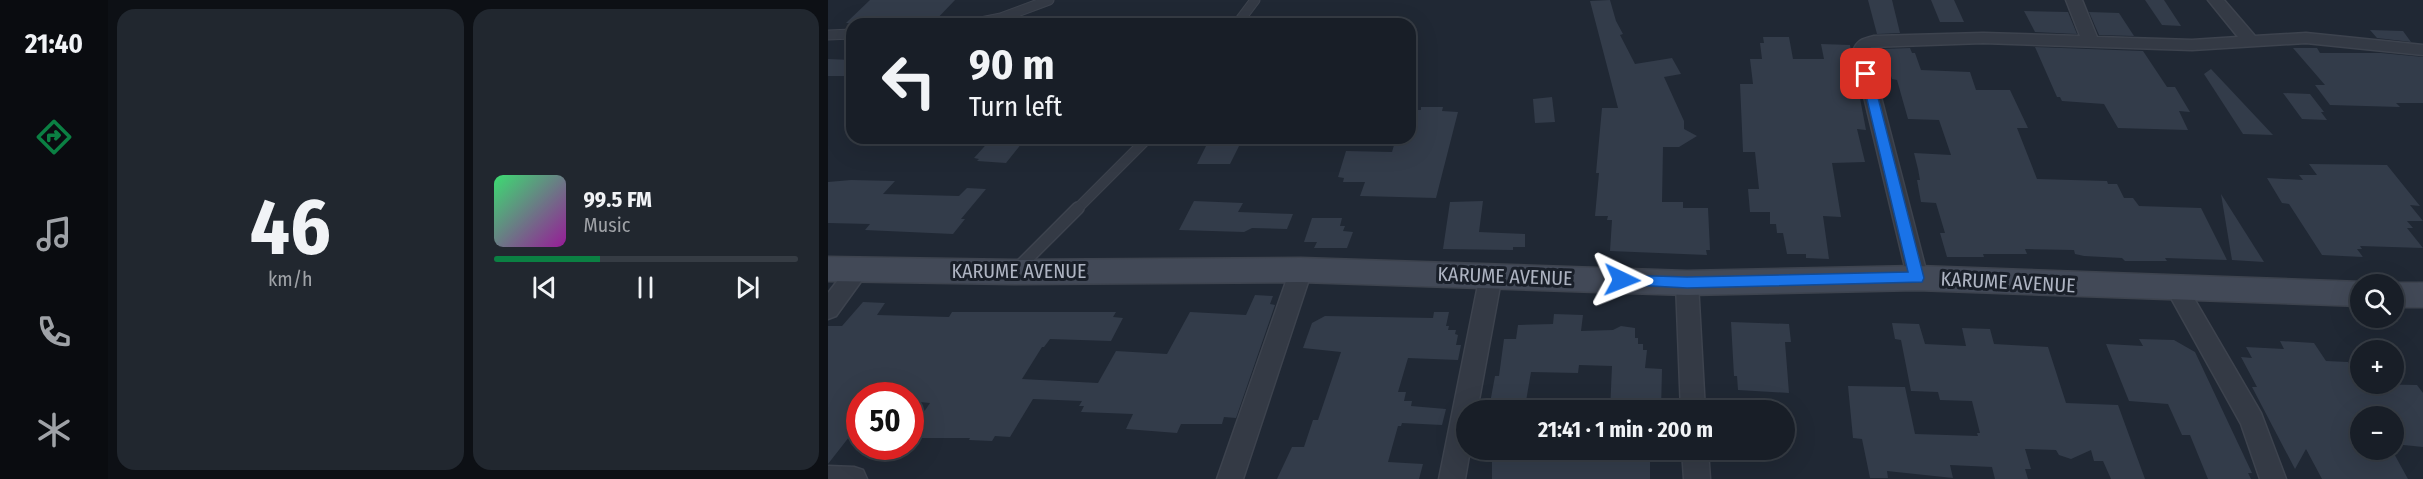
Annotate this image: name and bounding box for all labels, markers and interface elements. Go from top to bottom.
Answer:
text: 21:40 [25,28,83,60]
text: 90 m [969,40,1054,90]
icon: left [870,42,948,120]
pin [1840,48,1891,99]
icon: arrive [1849,57,1882,90]
text: Turn left [969,91,1062,123]
icon: directions [33,116,75,158]
text: 46 [250,181,331,275]
text: 99.5 FM [584,186,652,213]
icon: music [33,213,75,255]
text: Music [584,213,630,237]
position arrow [1590,248,1654,312]
street label: KARUME AVENUE [952,259,1087,283]
street label: KARUME AVENUE [1437,262,1573,290]
street label: KARUME AVENUE [1940,266,2076,298]
text: km/h [268,267,313,291]
icon: previous [528,271,561,304]
icon: pause [629,271,662,304]
icon: next [731,271,764,304]
map controls [2350,274,2404,460]
button: search [2350,274,2404,328]
icon: phone [33,311,75,353]
button: + [2350,340,2404,394]
speed limit sign: 50 [846,382,924,460]
button: − [2350,406,2404,460]
icon: climate [33,409,75,451]
text: 21:41 · 1 min · 200 m [1538,416,1713,443]

